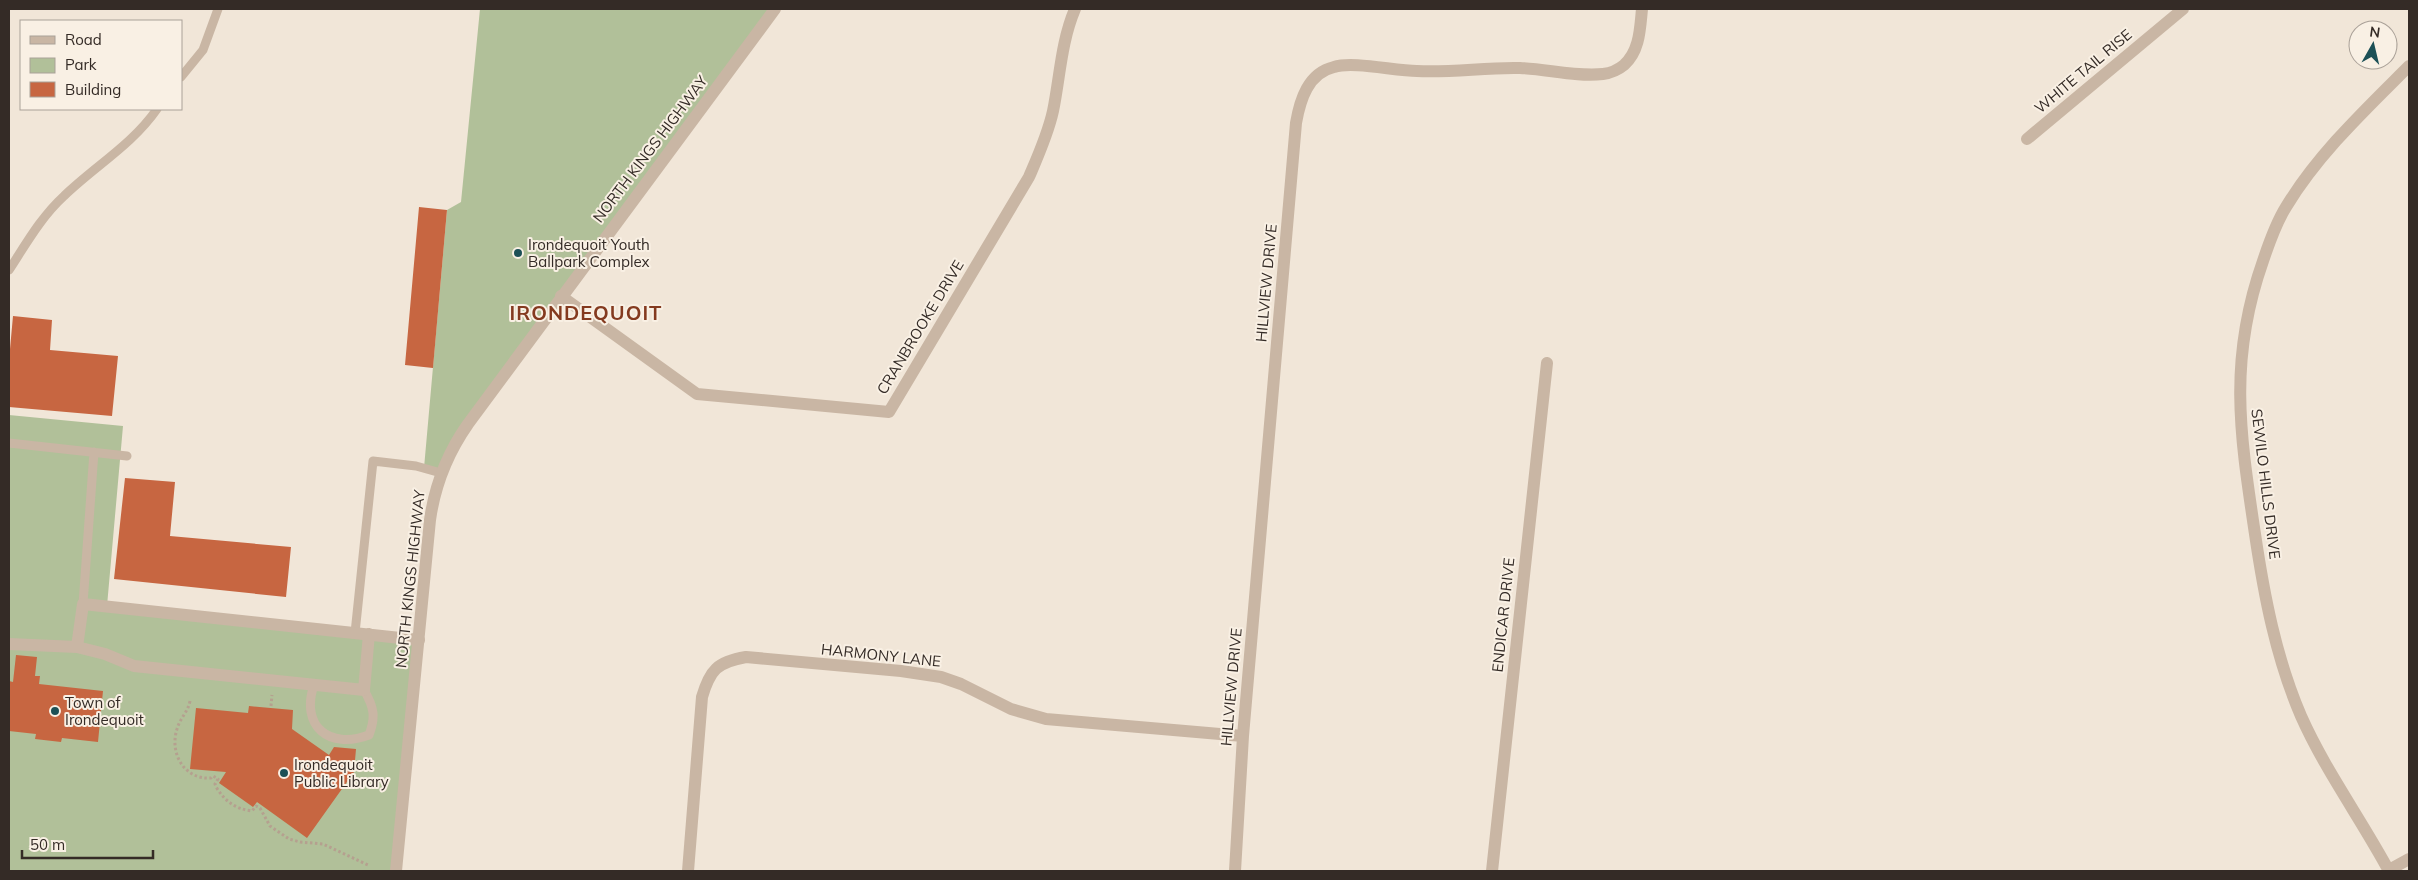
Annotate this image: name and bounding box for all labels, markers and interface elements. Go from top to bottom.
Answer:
legend [20,20,182,110]
north arrow [2348,20,2398,70]
text: N [2368,22,2381,42]
street label: WHITE TAIL RISE [2030,25,2136,117]
text: Road [65,30,102,49]
text: Park [65,55,97,74]
street label: NORTH KINGS HIGHWAY [589,71,712,226]
text: Building [65,80,121,99]
street label: HILLVIEW DRIVE [1251,223,1281,343]
place label: Irondequoit Youth Ballpark Complex [528,235,650,271]
marker: Irondequoit Youth Ballpark Complex [512,247,524,259]
street label: CRANBROOKE DRIVE [872,256,968,398]
district label: IRONDEQUOIT [510,300,662,325]
street label: SEWILO HILLS DRIVE [2247,408,2285,560]
street label: NORTH KINGS HIGHWAY [391,488,429,669]
street label: ENDICAR DRIVE [1488,557,1518,673]
street label: HILLVIEW DRIVE [1216,627,1246,747]
street label: HARMONY LANE [820,639,942,671]
place label: Town of Irondequoit [65,693,144,729]
marker: Town of Irondequoit [49,705,61,717]
place label: Irondequoit Public Library [294,755,389,791]
marker: Irondequoit Public Library [278,767,290,779]
scale bar [22,828,154,860]
text: 50 m [30,835,65,854]

